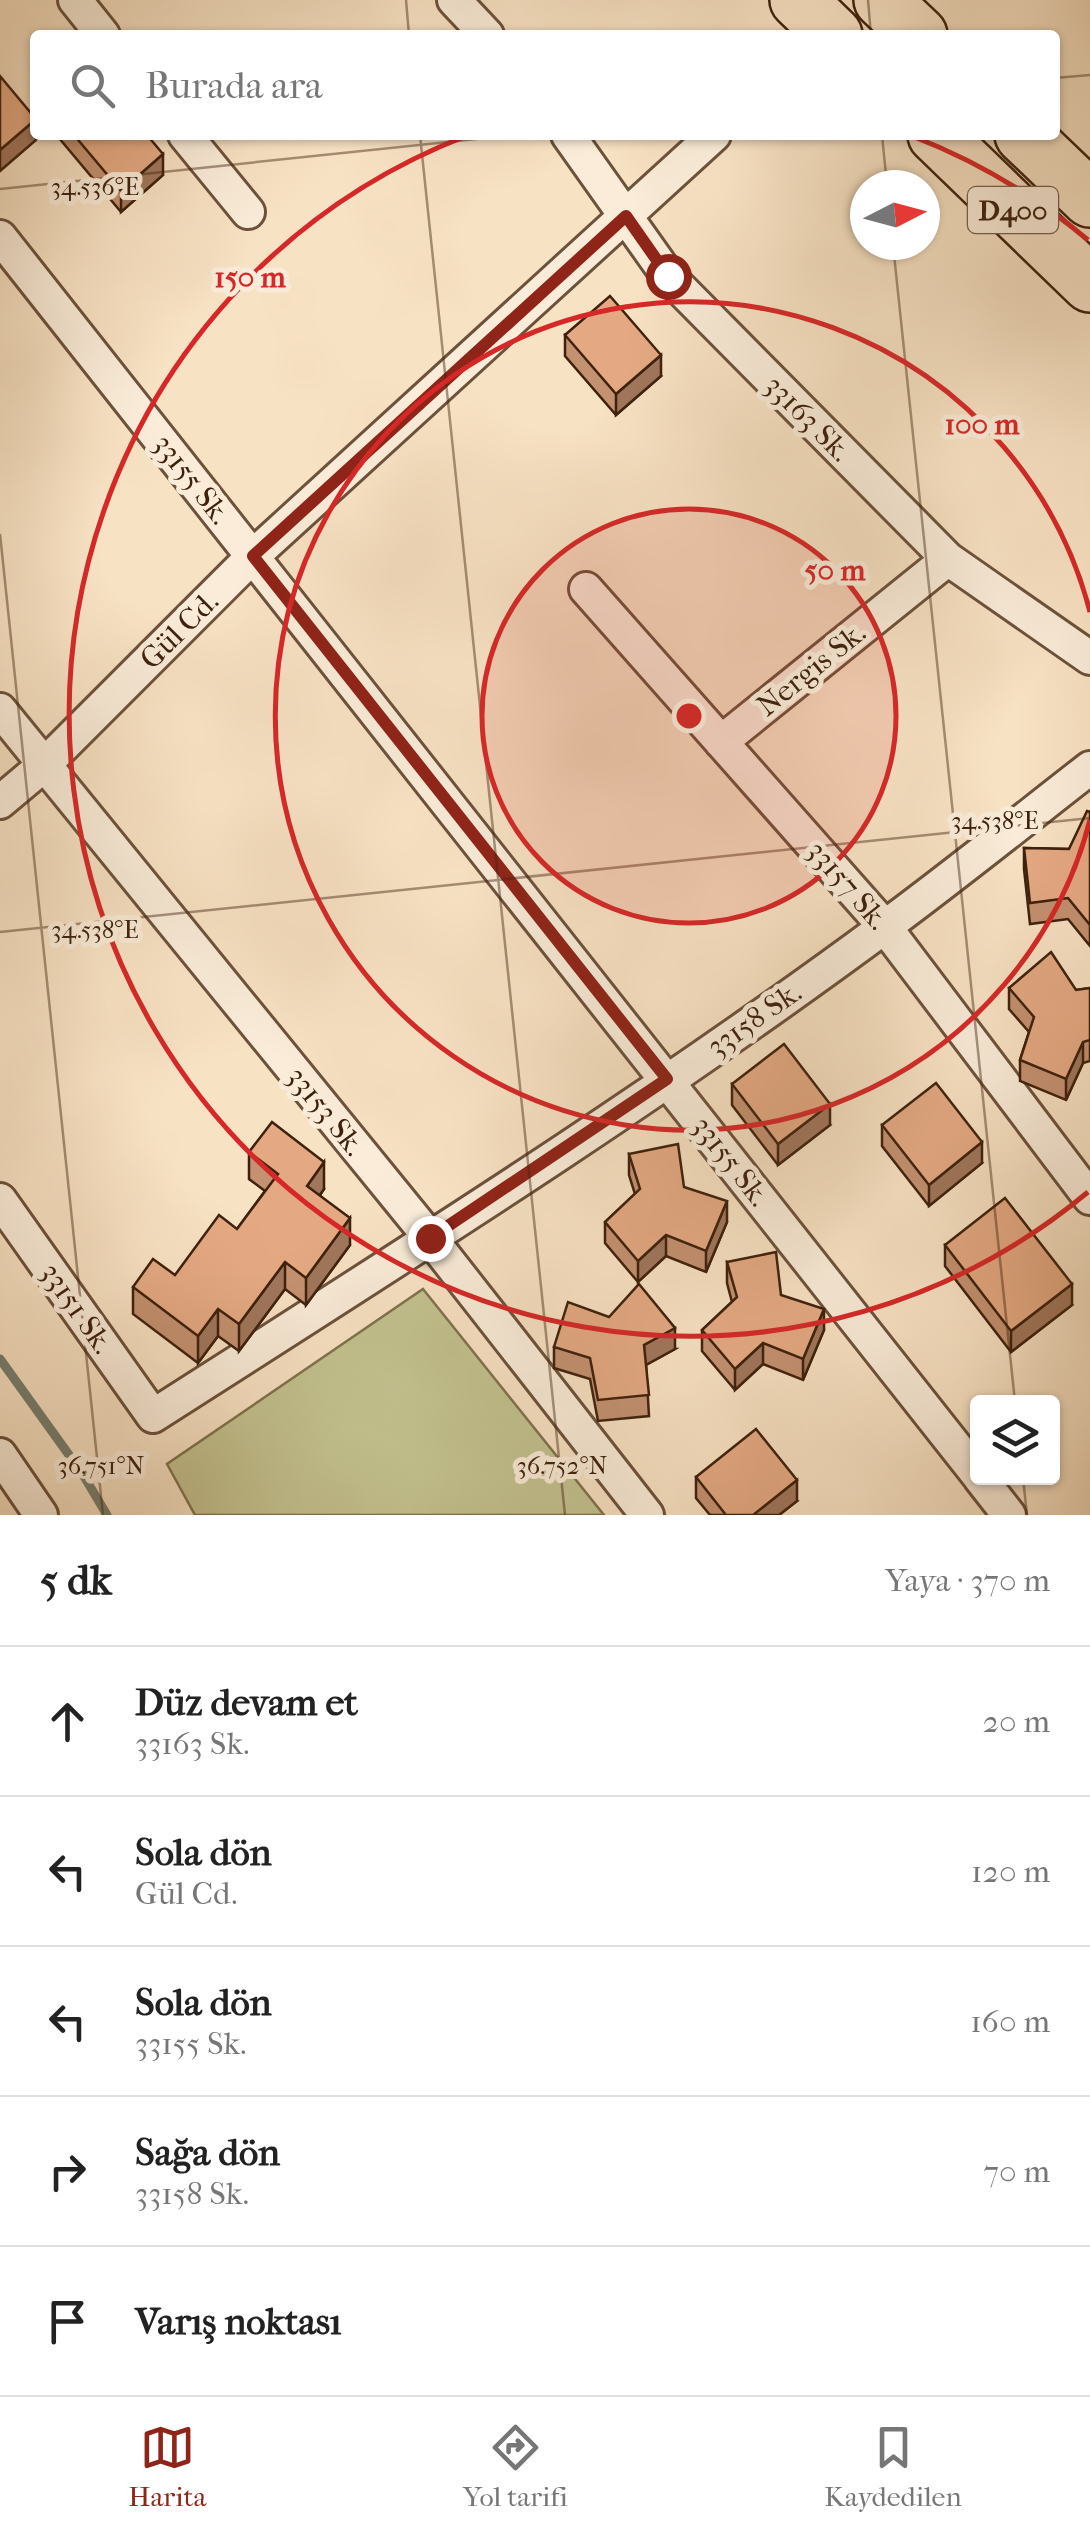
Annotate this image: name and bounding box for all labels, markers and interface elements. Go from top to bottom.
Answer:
search box [30,30,1060,140]
icon: search [65,58,120,113]
text: Burada ara [145,63,323,108]
north arrow [850,170,940,260]
text: 34.536°E [51,172,139,201]
road number: D400 [968,187,1058,233]
route start [646,254,692,300]
text: 150 m [214,260,287,295]
street label: 33163 Sk. [757,368,858,469]
text: 100 m [944,407,1021,442]
street label: 33155 Sk. [146,427,238,531]
text: 50 m [805,553,866,588]
street label: Gül Cd. [133,584,226,677]
street label: Nergis Sk. [750,615,873,724]
centre of rings [671,698,707,734]
text: 34.538°E [951,806,1039,835]
street label: 33157 Sk. [800,834,896,937]
text: 34.538°E [51,915,139,944]
street label: 33158 Sk. [701,974,808,1064]
street label: 33153 Sk. [279,1060,372,1163]
street label: 33155 Sk. [685,1109,777,1213]
route end [408,1216,454,1262]
street label: 33151 Sk. [33,1256,120,1360]
map controls [970,1395,1060,1485]
button: layers [970,1395,1060,1485]
text: 36.751°N [57,1451,145,1480]
text: 36.752°N [516,1451,608,1480]
text: 5 dk [40,1556,112,1605]
text: Yaya · 370 m [885,1562,1050,1599]
text: Düz devam et [135,1680,358,1725]
icon: ahead [40,1694,95,1749]
text: 20 m [982,1703,1050,1740]
text: 33163 Sk. [135,1725,249,1762]
text: Sola dön [135,1830,272,1875]
icon: left [40,1844,95,1899]
text: 120 m [971,1853,1050,1890]
text: Gül Cd. [135,1875,237,1912]
text: Sola dön [135,1980,272,2025]
icon: left [40,1994,95,2049]
text: 160 m [970,2003,1050,2040]
text: 33155 Sk. [135,2025,247,2062]
text: Sağa dön [135,2130,280,2175]
icon: right [40,2144,95,2199]
text: 70 m [984,2153,1050,2190]
text: 33158 Sk. [135,2175,249,2212]
icon: arrive [40,2294,95,2349]
text: Varış noktası [135,2299,341,2344]
tab: Harita [128,2420,206,2513]
tab: Yol tarifi [463,2420,568,2513]
tab: Kaydedilen [824,2420,962,2513]

